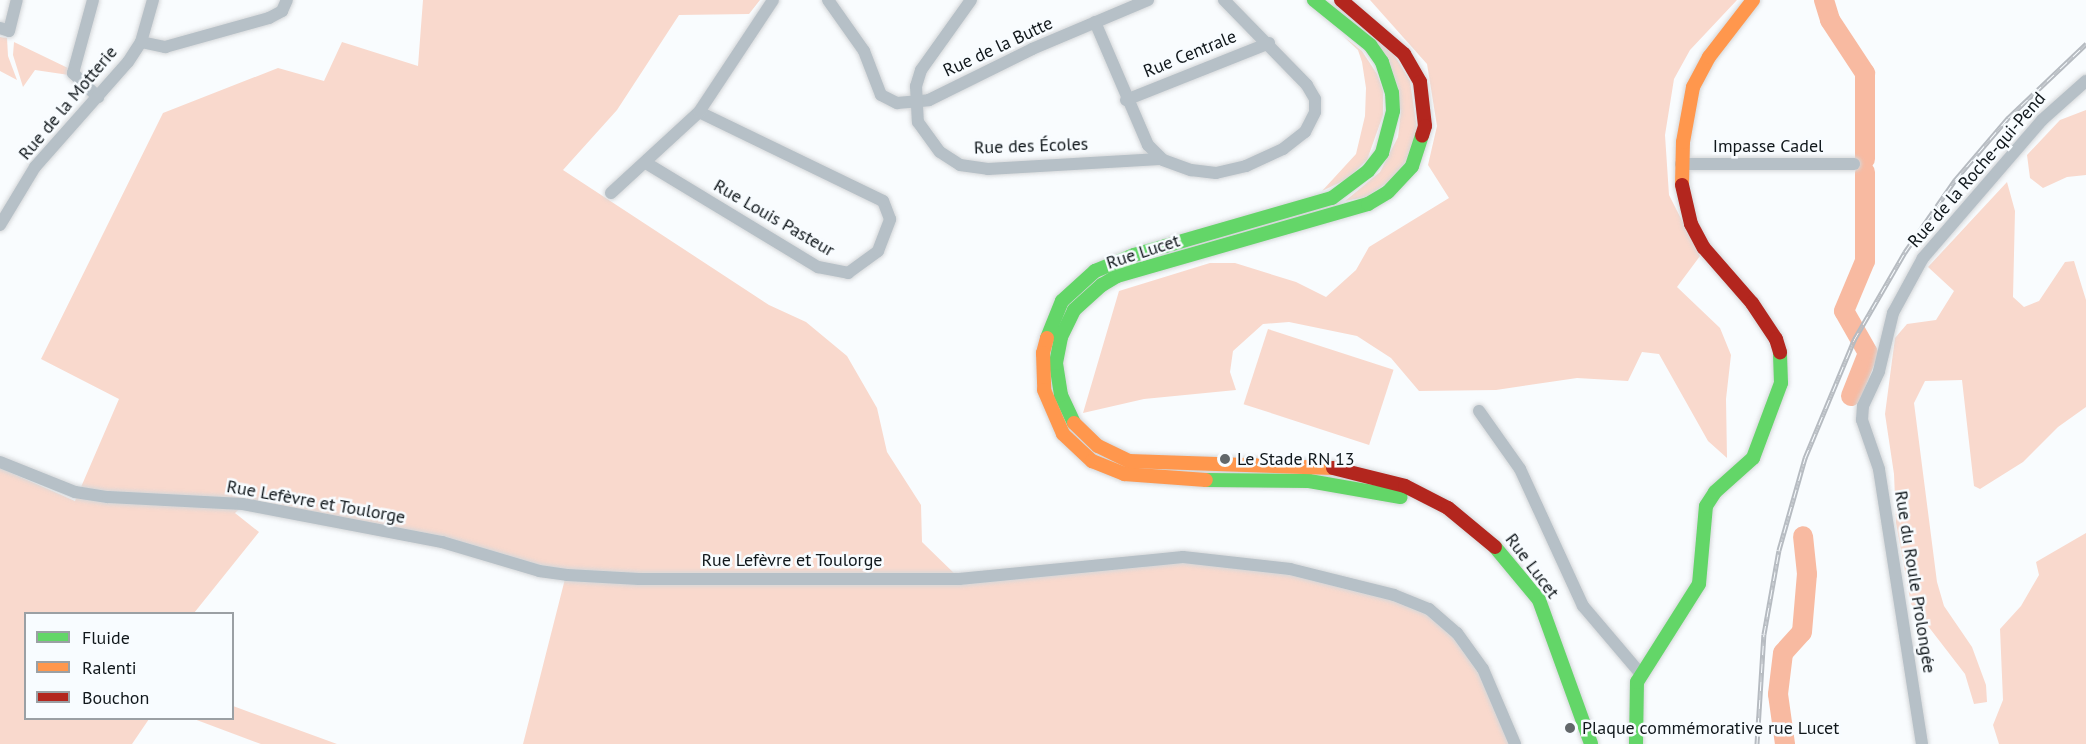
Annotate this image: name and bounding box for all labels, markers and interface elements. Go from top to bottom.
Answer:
street label: Rue de la Butte [940,12,1056,82]
street label: Rue Centrale [1140,26,1240,82]
street label: Rue de la Motterie [14,42,122,164]
street label: Rue de la Roche-qui-Pend [1904,88,2050,252]
street label: Rue des Écoles [973,133,1089,159]
street label: Impasse Cadel [1713,135,1823,157]
street label: Rue Louis Pasteur [710,175,838,261]
street label: Rue Lucet [1104,230,1182,274]
place label: Le Stade RN 13 [1237,448,1355,470]
marker: Le Stade RN 13 [1218,452,1232,466]
street label: Rue Lefèvre et Toulorge [225,476,407,528]
street label: Rue du Roule Prolongée [1890,489,1940,675]
street label: Rue Lucet [1501,529,1563,603]
street label: Rue Lefèvre et Toulorge [701,549,883,571]
legend [24,612,234,720]
text: Fluide [82,626,130,649]
text: Ralenti [82,656,137,679]
text: Bouchon [82,686,149,709]
place label: Plaque commémorative rue Lucet [1582,717,1839,739]
marker: Plaque commémorative rue Lucet [1563,721,1577,735]

